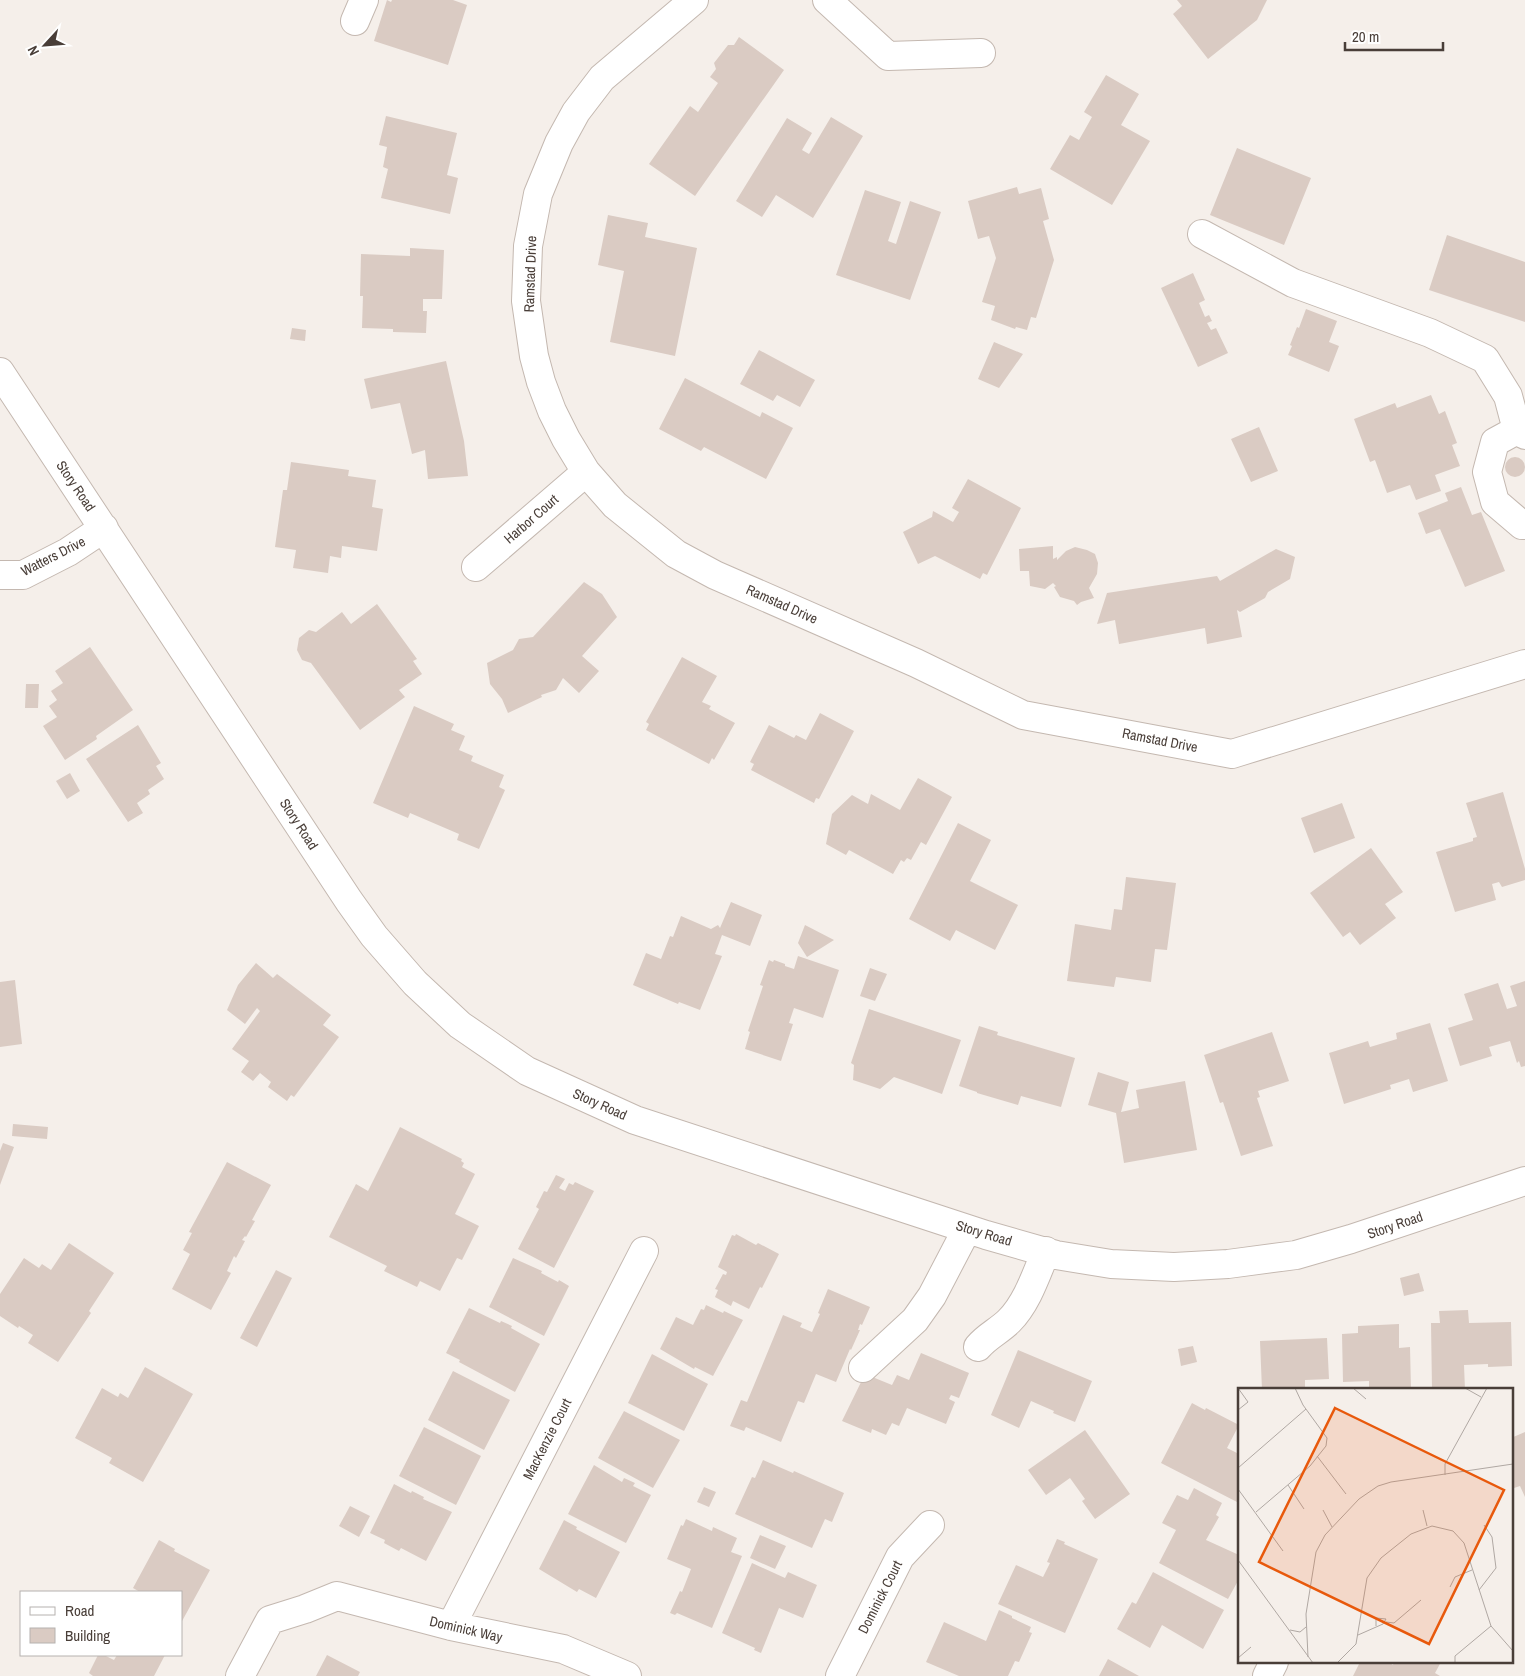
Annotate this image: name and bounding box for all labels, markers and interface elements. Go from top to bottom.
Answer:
north arrow [20,20,70,70]
scale bar [1345,20,1442,52]
text: 20 m [1352,26,1379,47]
text: N [23,43,43,58]
street label: Ramstad Drive [520,235,540,313]
street label: Story Road [52,457,100,515]
street label: Harbor Court [500,490,562,548]
street label: Watters Drive [18,532,88,580]
street label: Ramstad Drive [743,580,821,628]
street label: Ramstad Drive [1121,724,1199,756]
street label: Story Road [276,795,322,853]
street label: Story Road [570,1084,630,1124]
street label: Story Road [1365,1207,1425,1243]
street label: Story Road [954,1216,1014,1250]
inset map [1238,1388,1512,1664]
street label: MacKenzie Court [519,1395,575,1483]
street label: Dominick Court [854,1557,906,1637]
legend [20,1591,182,1656]
text: Road [65,1600,94,1621]
street label: Dominick Way [428,1612,504,1646]
text: Building [65,1625,110,1646]

